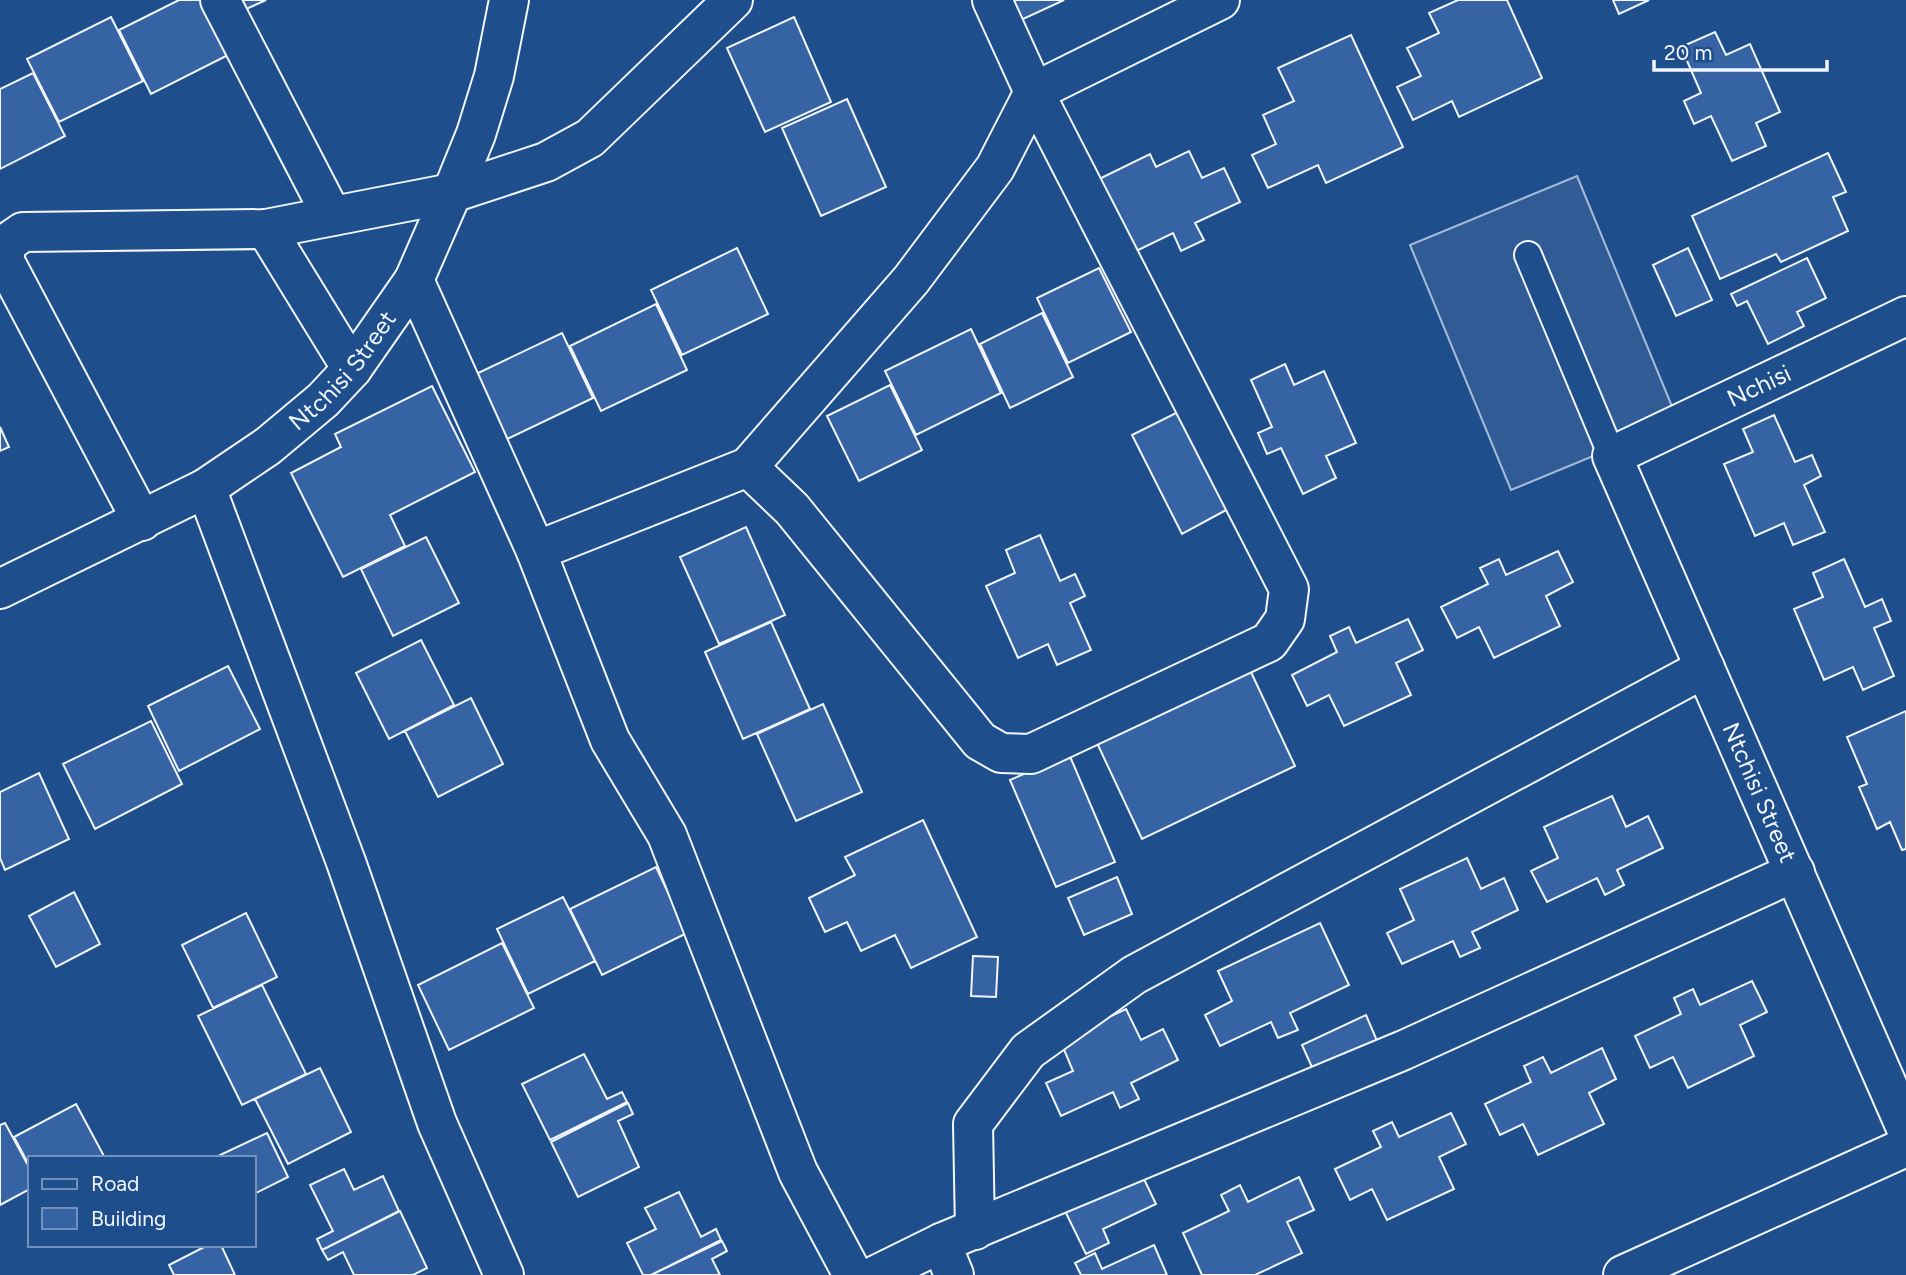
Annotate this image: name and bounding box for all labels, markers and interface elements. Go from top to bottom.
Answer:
scale bar [1654,28,1827,72]
text: 20 m [1664,40,1712,65]
street label: Ntchisi Street [283,305,402,436]
street label: Nchisi [1722,358,1795,413]
street label: Ntchisi Street [1716,718,1803,867]
legend [28,1156,256,1247]
text: Road [91,1171,139,1196]
text: Building [91,1206,166,1231]

